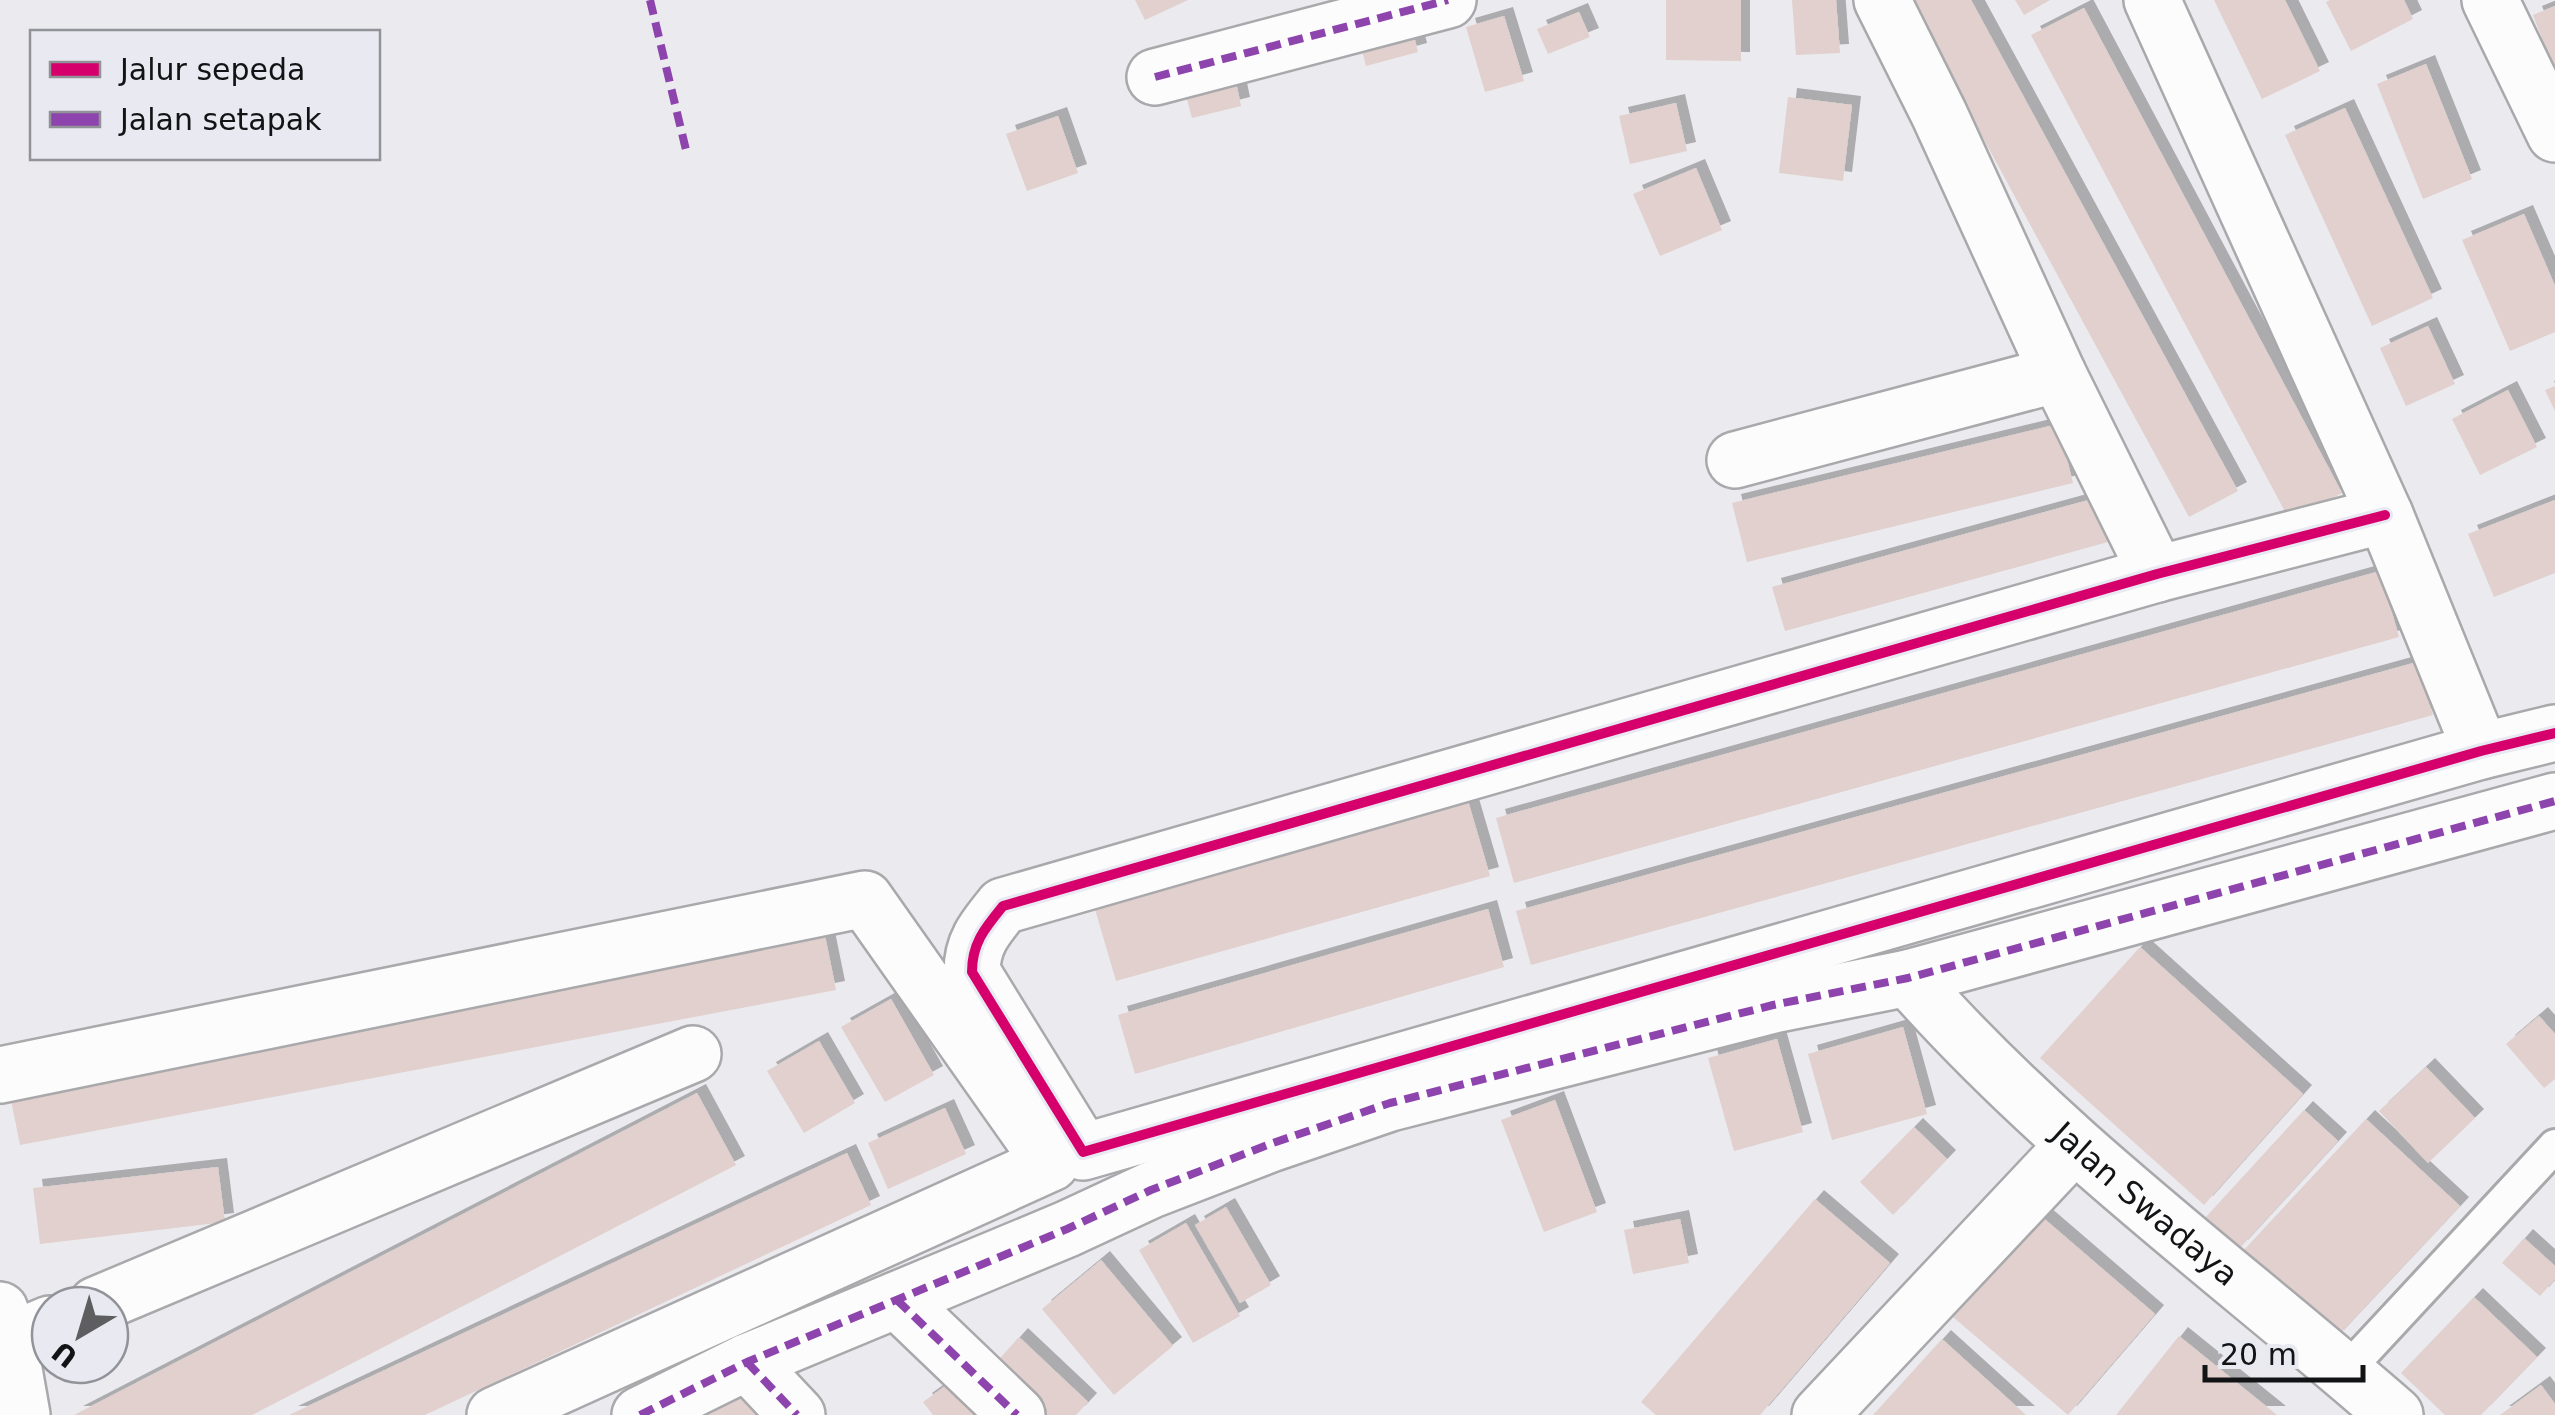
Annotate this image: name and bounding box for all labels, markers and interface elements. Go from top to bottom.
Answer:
legend [30,30,380,160]
text: Jalur sepeda [118,52,305,87]
text: Jalan setapak [118,102,322,137]
street label: Jalan Swadaya [2043,1113,2246,1294]
north arrow [30,1285,130,1385]
scale bar [2205,1320,2362,1382]
text: U [46,1334,84,1374]
text: 20 m [2220,1337,2297,1372]

